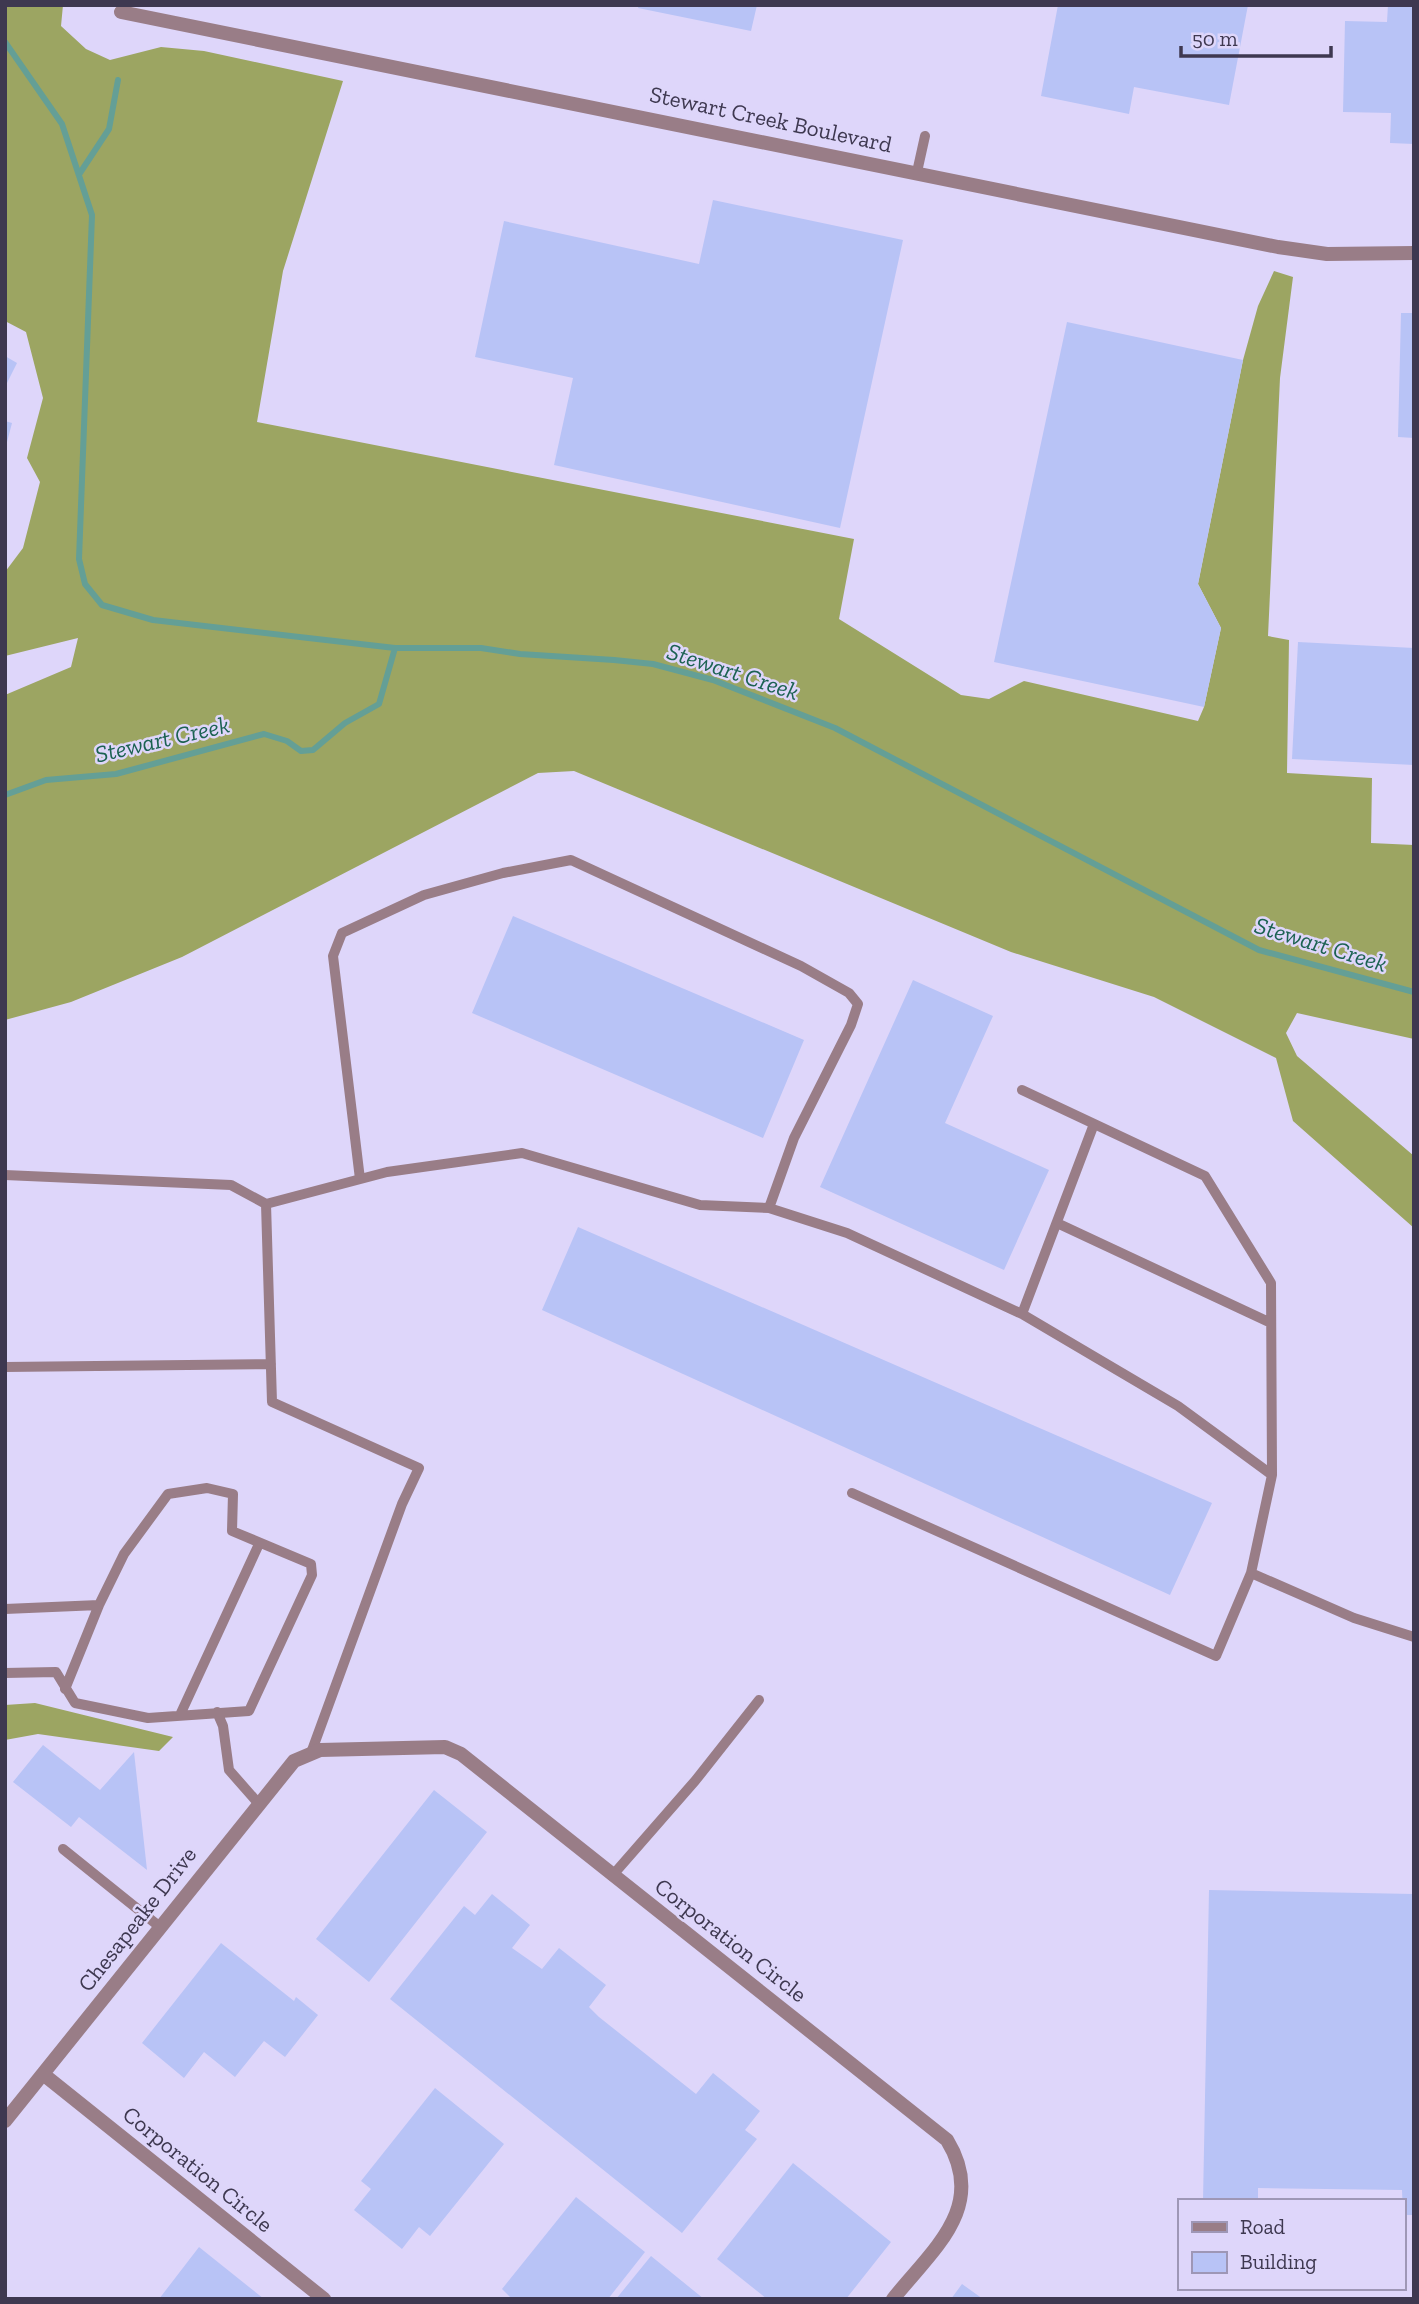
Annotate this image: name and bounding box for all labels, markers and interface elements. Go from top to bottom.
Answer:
scale bar [1181,14,1332,58]
text: 50 m [1192,26,1238,51]
street label: Stewart Creek Boulevard [647,80,895,158]
water label: Stewart Creek [663,636,803,706]
water label: Stewart Creek [92,709,232,769]
water label: Stewart Creek [1251,910,1391,978]
street label: Chesapeake Drive [72,1841,202,1997]
street label: Corporation Circle [649,1872,813,2008]
street label: Corporation Circle [117,2100,279,2238]
legend [1178,2199,1405,2290]
text: Road [1240,2214,1286,2239]
text: Building [1240,2249,1317,2274]

